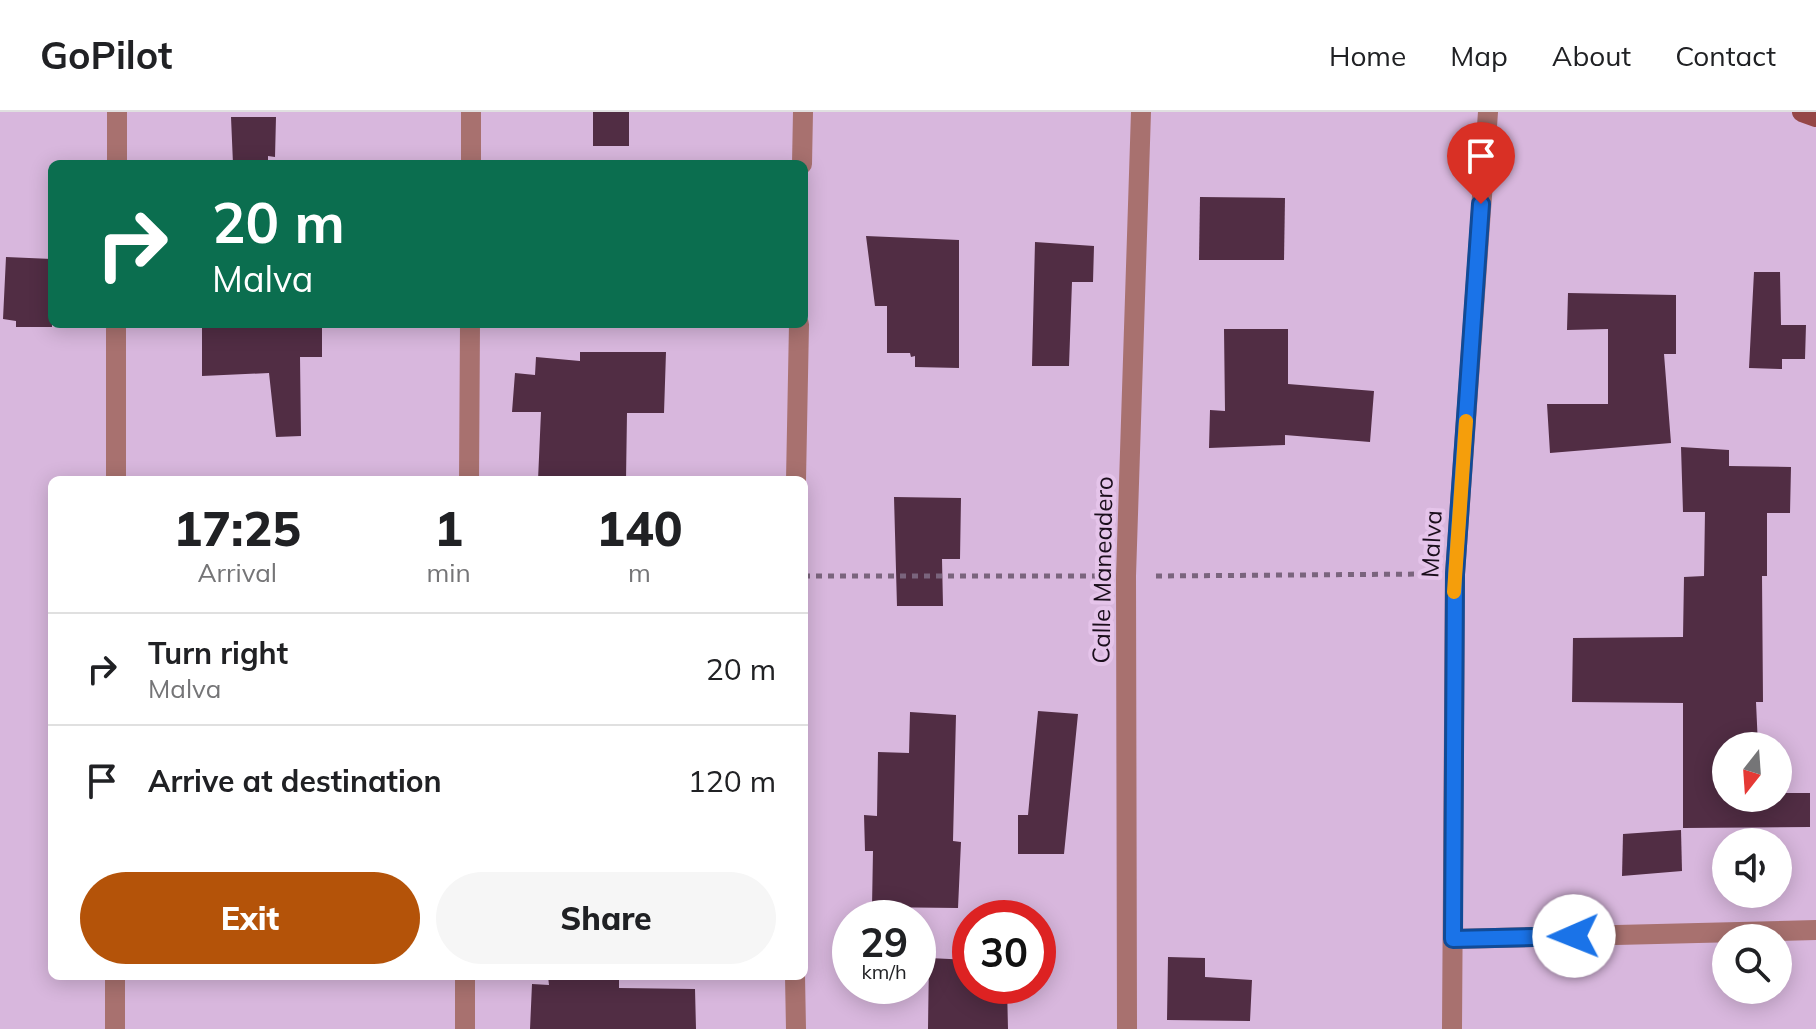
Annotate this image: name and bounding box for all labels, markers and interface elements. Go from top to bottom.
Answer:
text: GoPilot [40,31,172,79]
text: Home [1329,38,1406,73]
text: Map [1450,38,1508,73]
text: About [1552,38,1631,73]
text: Contact [1675,38,1776,73]
pin [1447,122,1515,204]
icon: arrive [1459,134,1503,178]
text: 20 m [212,187,345,257]
icon: right [80,192,184,296]
text: Malva [212,256,313,301]
street label: Calle Maneadero [1085,476,1119,664]
text: 17:25 [173,498,301,558]
text: 1 [434,498,463,558]
text: 140 [596,498,683,558]
street label: Malva [1414,509,1448,579]
text: Arrival [197,556,277,589]
text: min [427,556,471,589]
text: m [628,556,651,589]
text: Turn right [148,634,288,672]
icon: right [80,647,124,691]
text: 20 m [706,650,776,688]
text: Malva [148,672,221,705]
north arrow [1712,732,1792,812]
map controls [1712,732,1792,1004]
icon: arrive [80,759,124,803]
text: Arrive at destination [148,762,442,800]
text: 120 m [688,762,776,800]
button: sound [1712,828,1792,908]
button: Exit [80,872,420,964]
button: Share [436,872,776,964]
position arrow [1532,894,1616,978]
speed limit sign: 30 [952,900,1056,1004]
text: 29 [860,917,908,967]
button: search [1712,924,1792,1004]
text: km/h [861,959,907,984]

